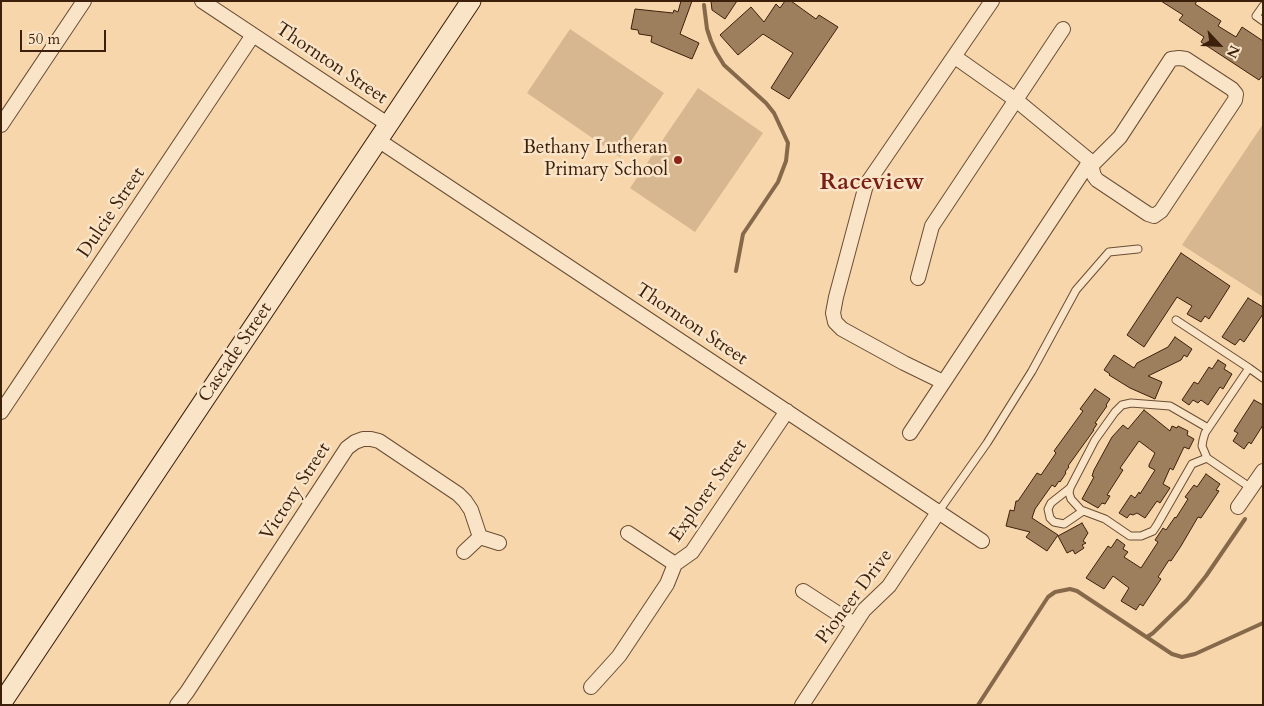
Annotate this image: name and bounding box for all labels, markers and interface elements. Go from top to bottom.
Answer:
street label: Thornton Street [271,18,391,110]
scale bar [22,20,109,52]
north arrow [1194,20,1244,70]
text: 50 m [28,29,60,49]
text: N [1222,42,1244,61]
place label: Bethany Lutheran Primary School [523,138,668,182]
marker: Bethany Lutheran Primary School [672,154,684,166]
street label: Dulcie Street [73,163,151,263]
district label: Raceview [820,169,924,197]
street label: Thornton Street [631,279,751,371]
street label: Cascade Street [194,299,278,407]
street label: Explorer Street [665,435,753,547]
street label: Victory Street [256,439,336,545]
street label: Pioneer Drive [812,545,898,649]

